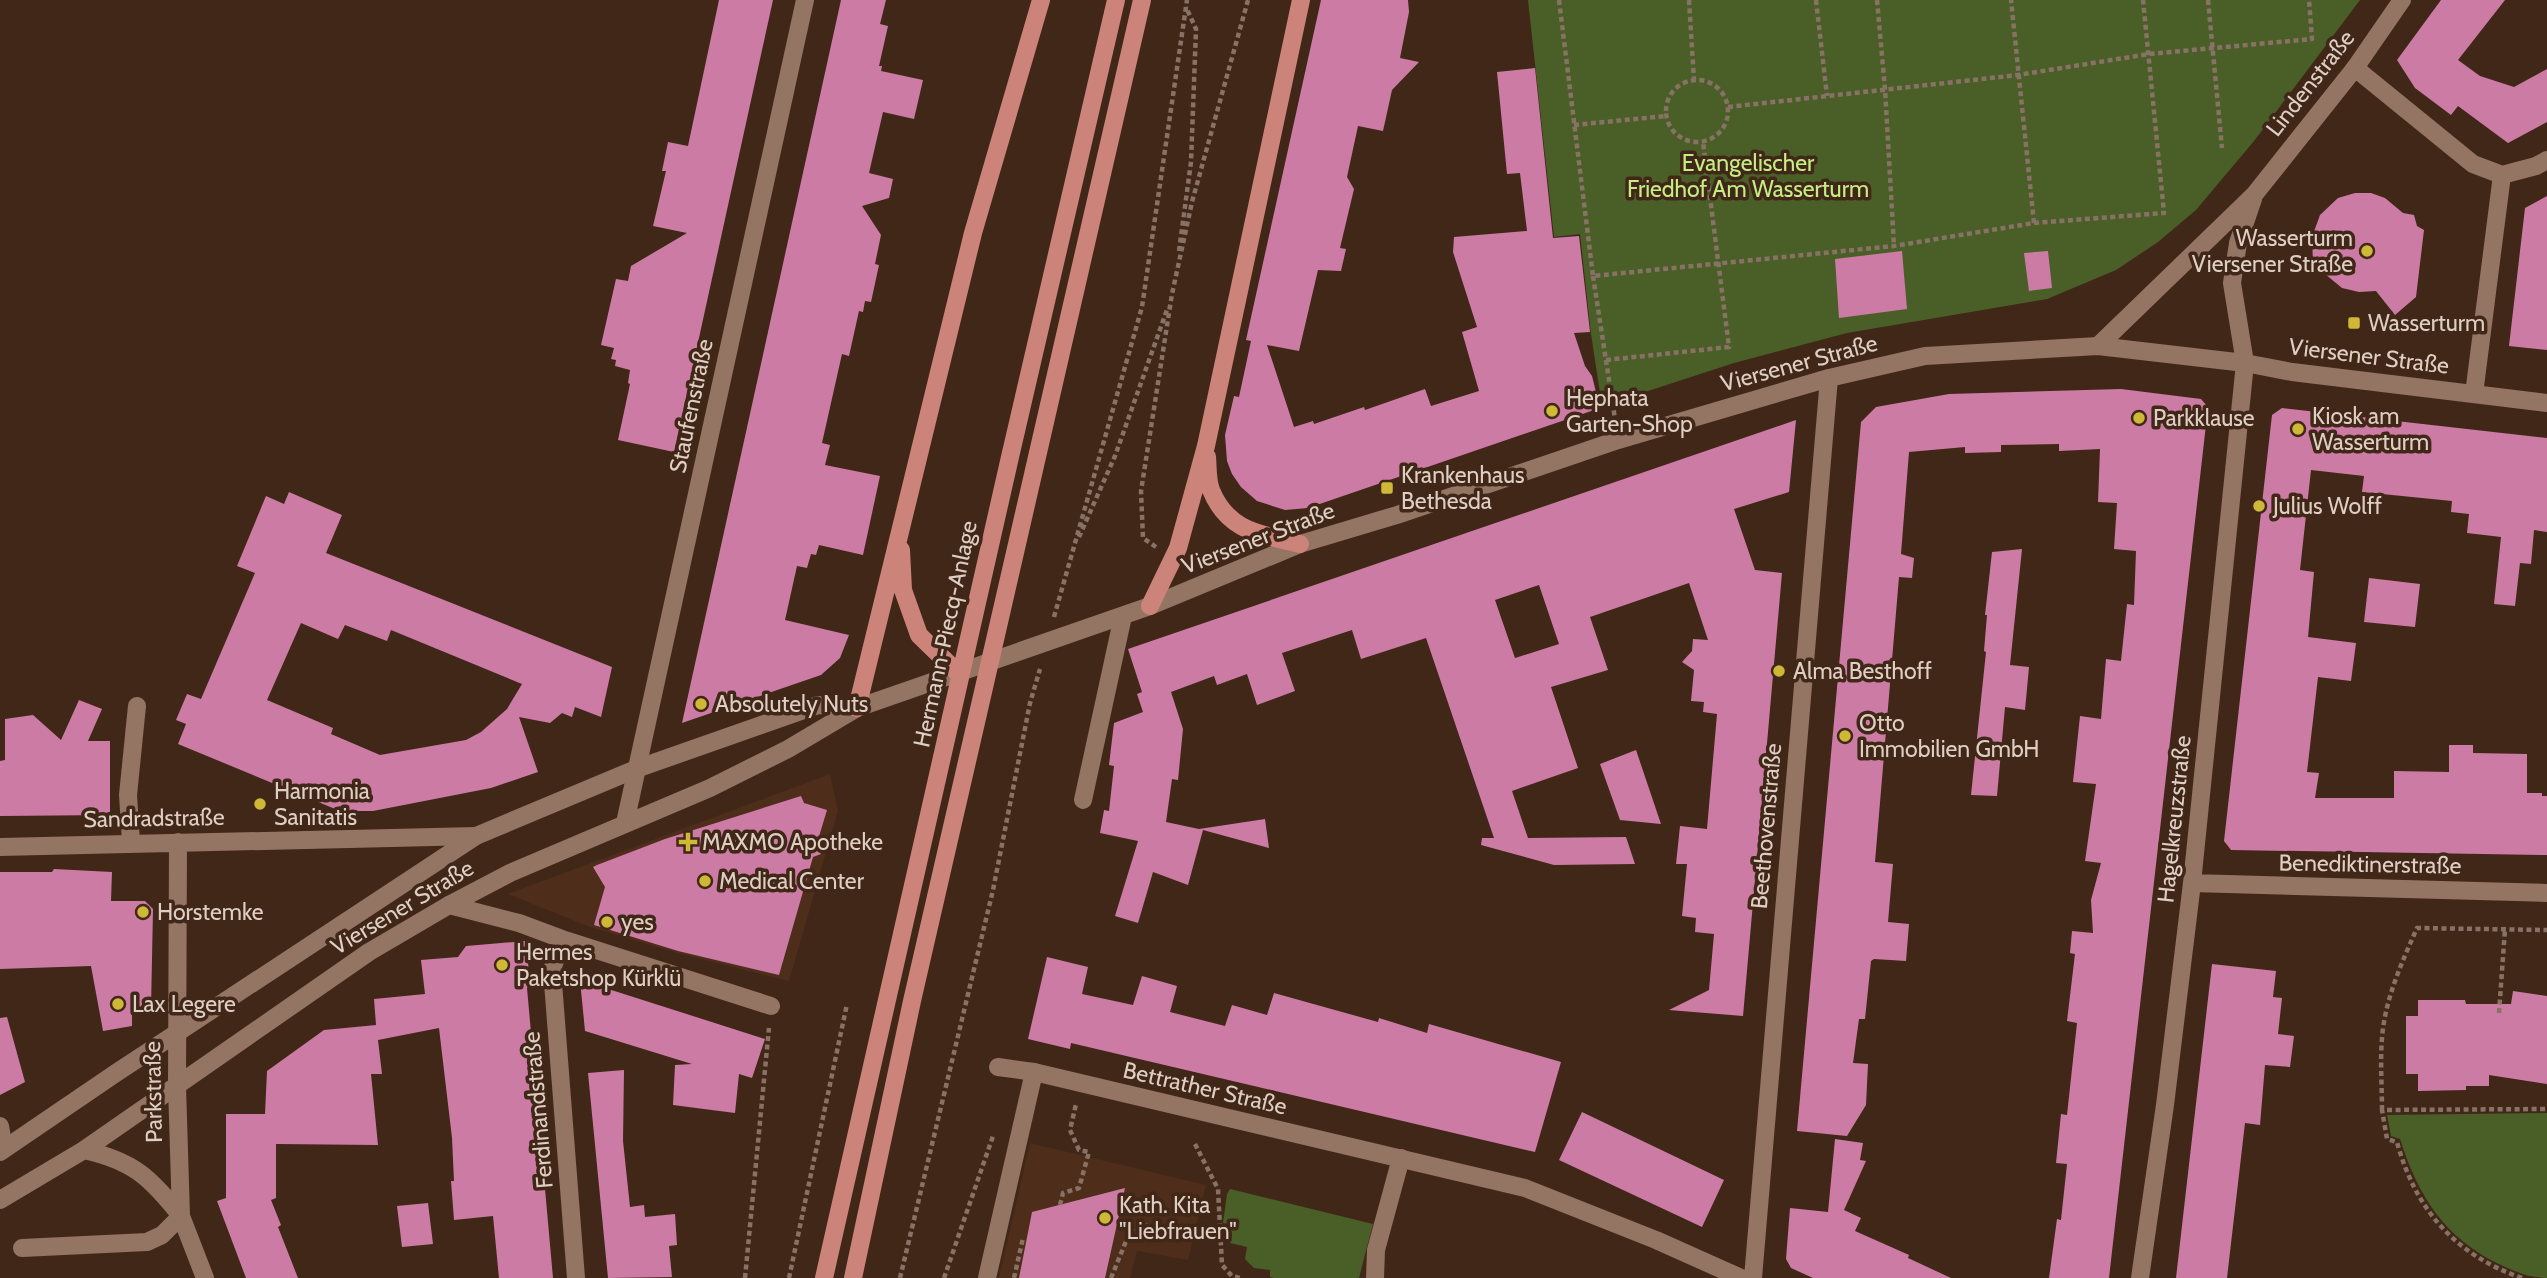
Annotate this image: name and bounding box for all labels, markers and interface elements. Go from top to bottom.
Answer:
street label: Lindenstraße [2260,24,2360,142]
park label: Evangelischer Friedhof Am Wasserturm [1627,149,1869,203]
place label: Wasserturm Viersener Straße [2192,224,2353,278]
marker: Wasserturm Viersener Straße [2359,243,2375,259]
place label: Wasserturm [2368,309,2485,337]
marker: Wasserturm [2346,315,2362,331]
street label: Viersener Straße [1717,329,1881,397]
street label: Viersener Straße [2287,332,2451,380]
street label: Staufenstraße [663,336,719,476]
place label: Hephata Garten-Shop [1566,384,1693,438]
place label: Kiosk am Wasserturm [2312,402,2429,456]
marker: Hephata Garten-Shop [1544,403,1560,419]
place label: Parkklause [2153,404,2255,432]
marker: Parkklause [2131,410,2147,426]
marker: Kiosk am Wasserturm [2290,421,2306,437]
place label: Krankenhaus Bethesda [1401,461,1525,515]
marker: Krankenhaus Bethesda [1379,480,1395,496]
place label: Julius Wolff [2272,492,2382,520]
street label: Viersener Straße [1178,496,1338,580]
marker: Julius Wolff [2251,498,2267,514]
street label: Hermann-Piecq-Anlage [907,518,983,750]
place label: Alma Besthoff [1793,657,1932,685]
marker: Alma Besthoff [1771,663,1787,679]
place label: Absolutely Nuts [715,690,868,718]
marker: Absolutely Nuts [693,696,709,712]
place label: Otto Immobilien GmbH [1859,709,2039,763]
marker: Otto Immobilien GmbH [1837,728,1853,744]
street label: Hagelkreuzstraße [2151,734,2197,904]
street label: Beethovenstraße [1745,742,1787,910]
place label: Harmonia Sanitatis [274,777,370,831]
marker: Harmonia Sanitatis [252,796,268,812]
street label: Sandradstraße [83,803,225,833]
place label: MAXMO Apotheke [702,828,883,856]
marker: MAXMO Apotheke [680,834,696,850]
street label: Benediktinerstraße [2278,848,2462,880]
street label: Viersener Straße [326,853,479,961]
place label: Medical Center [719,867,865,895]
marker: Medical Center [697,873,713,889]
place label: Horstemke [157,898,264,926]
marker: Horstemke [135,904,151,920]
place label: yes [621,908,654,936]
marker: yes [599,914,615,930]
place label: Hermes Paketshop Kürklü [516,938,681,992]
marker: Hermes Paketshop Kürklü [494,957,510,973]
place label: Lax Legere [132,990,236,1018]
marker: Lax Legere [110,996,126,1012]
street label: Ferdinandstraße [517,1030,559,1190]
street label: Parkstraße [138,1041,168,1143]
street label: Bettrather Straße [1120,1056,1290,1121]
place label: Kath. Kita "Liebfrauen" [1119,1191,1237,1245]
marker: Kath. Kita "Liebfrauen" [1097,1210,1113,1226]

